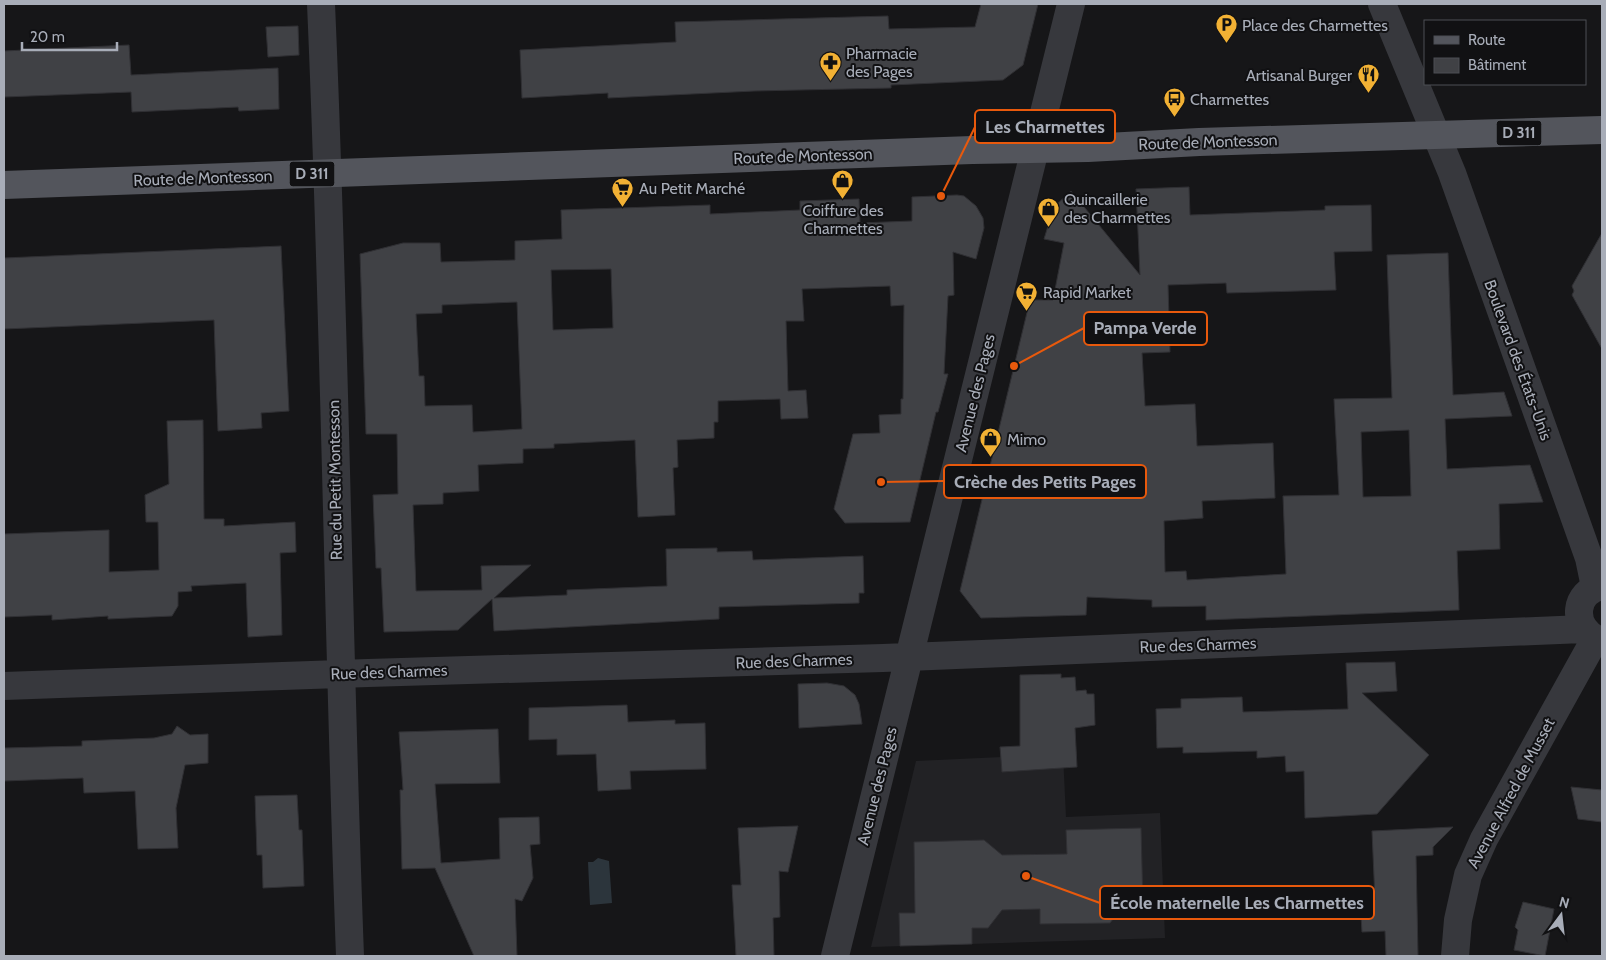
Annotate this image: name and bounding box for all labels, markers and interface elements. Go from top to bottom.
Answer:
parking icon: Place des Charmettes [1214,13,1238,44]
place label: Place des Charmettes [1242,16,1388,35]
scale bar [22,20,118,52]
legend [1424,20,1586,85]
text: 20 m [30,28,65,46]
text: Route [1468,31,1506,49]
place label: Pharmacie des Pages [846,44,917,81]
pharmacy icon: Pharmacie des Pages [818,50,842,81]
text: Bâtiment [1468,56,1526,74]
restaurant icon: Artisanal Burger [1356,63,1380,94]
place label: Artisanal Burger [1246,66,1353,85]
bus stop icon: Charmettes [1162,87,1186,118]
place label: Charmettes [1190,90,1269,109]
callout: Les Charmettes [975,110,1115,143]
text: Les Charmettes [985,116,1105,138]
road number: D 311 [1496,120,1542,146]
street label: Route de Montesson [1138,130,1278,154]
street label: Route de Montesson [733,144,873,168]
road number: D 311 [290,162,334,186]
street label: Route de Montesson [133,166,273,190]
shop icon: Coiffure des Charmettes [831,169,855,200]
supermarket icon: Au Petit Marché [611,176,635,207]
place label: Au Petit Marché [639,179,745,198]
place label: Quincaillerie des Charmettes [1064,190,1171,227]
shop icon: Quincaillerie des Charmettes [1036,196,1060,227]
place label: Coiffure des Charmettes [802,201,884,238]
street label: Boulevard des États-Unis [1480,277,1556,443]
supermarket icon: Rapid Market [1015,280,1039,311]
place label: Rapid Market [1043,283,1132,302]
callout: Pampa Verde [1084,312,1207,345]
text: Pampa Verde [1093,317,1197,339]
street label: Avenue des Pages [951,332,999,454]
street label: Rue du Petit Montesson [324,400,346,560]
shop icon: Mimo [979,427,1003,458]
place label: Mimo [1007,430,1046,449]
callout: Crèche des Petits Pages [944,465,1146,498]
text: Crèche des Petits Pages [954,471,1136,493]
street label: Rue des Charmes [1139,633,1257,657]
street label: Rue des Charmes [735,649,853,673]
street label: Rue des Charmes [330,660,448,684]
street label: Avenue Alfred de Musset [1463,714,1559,871]
street label: Avenue des Pages [853,725,901,847]
callout: École maternelle Les Charmettes [1100,886,1374,919]
north arrow [1536,890,1586,940]
text: École maternelle Les Charmettes [1110,892,1364,914]
text: N [1557,892,1571,912]

